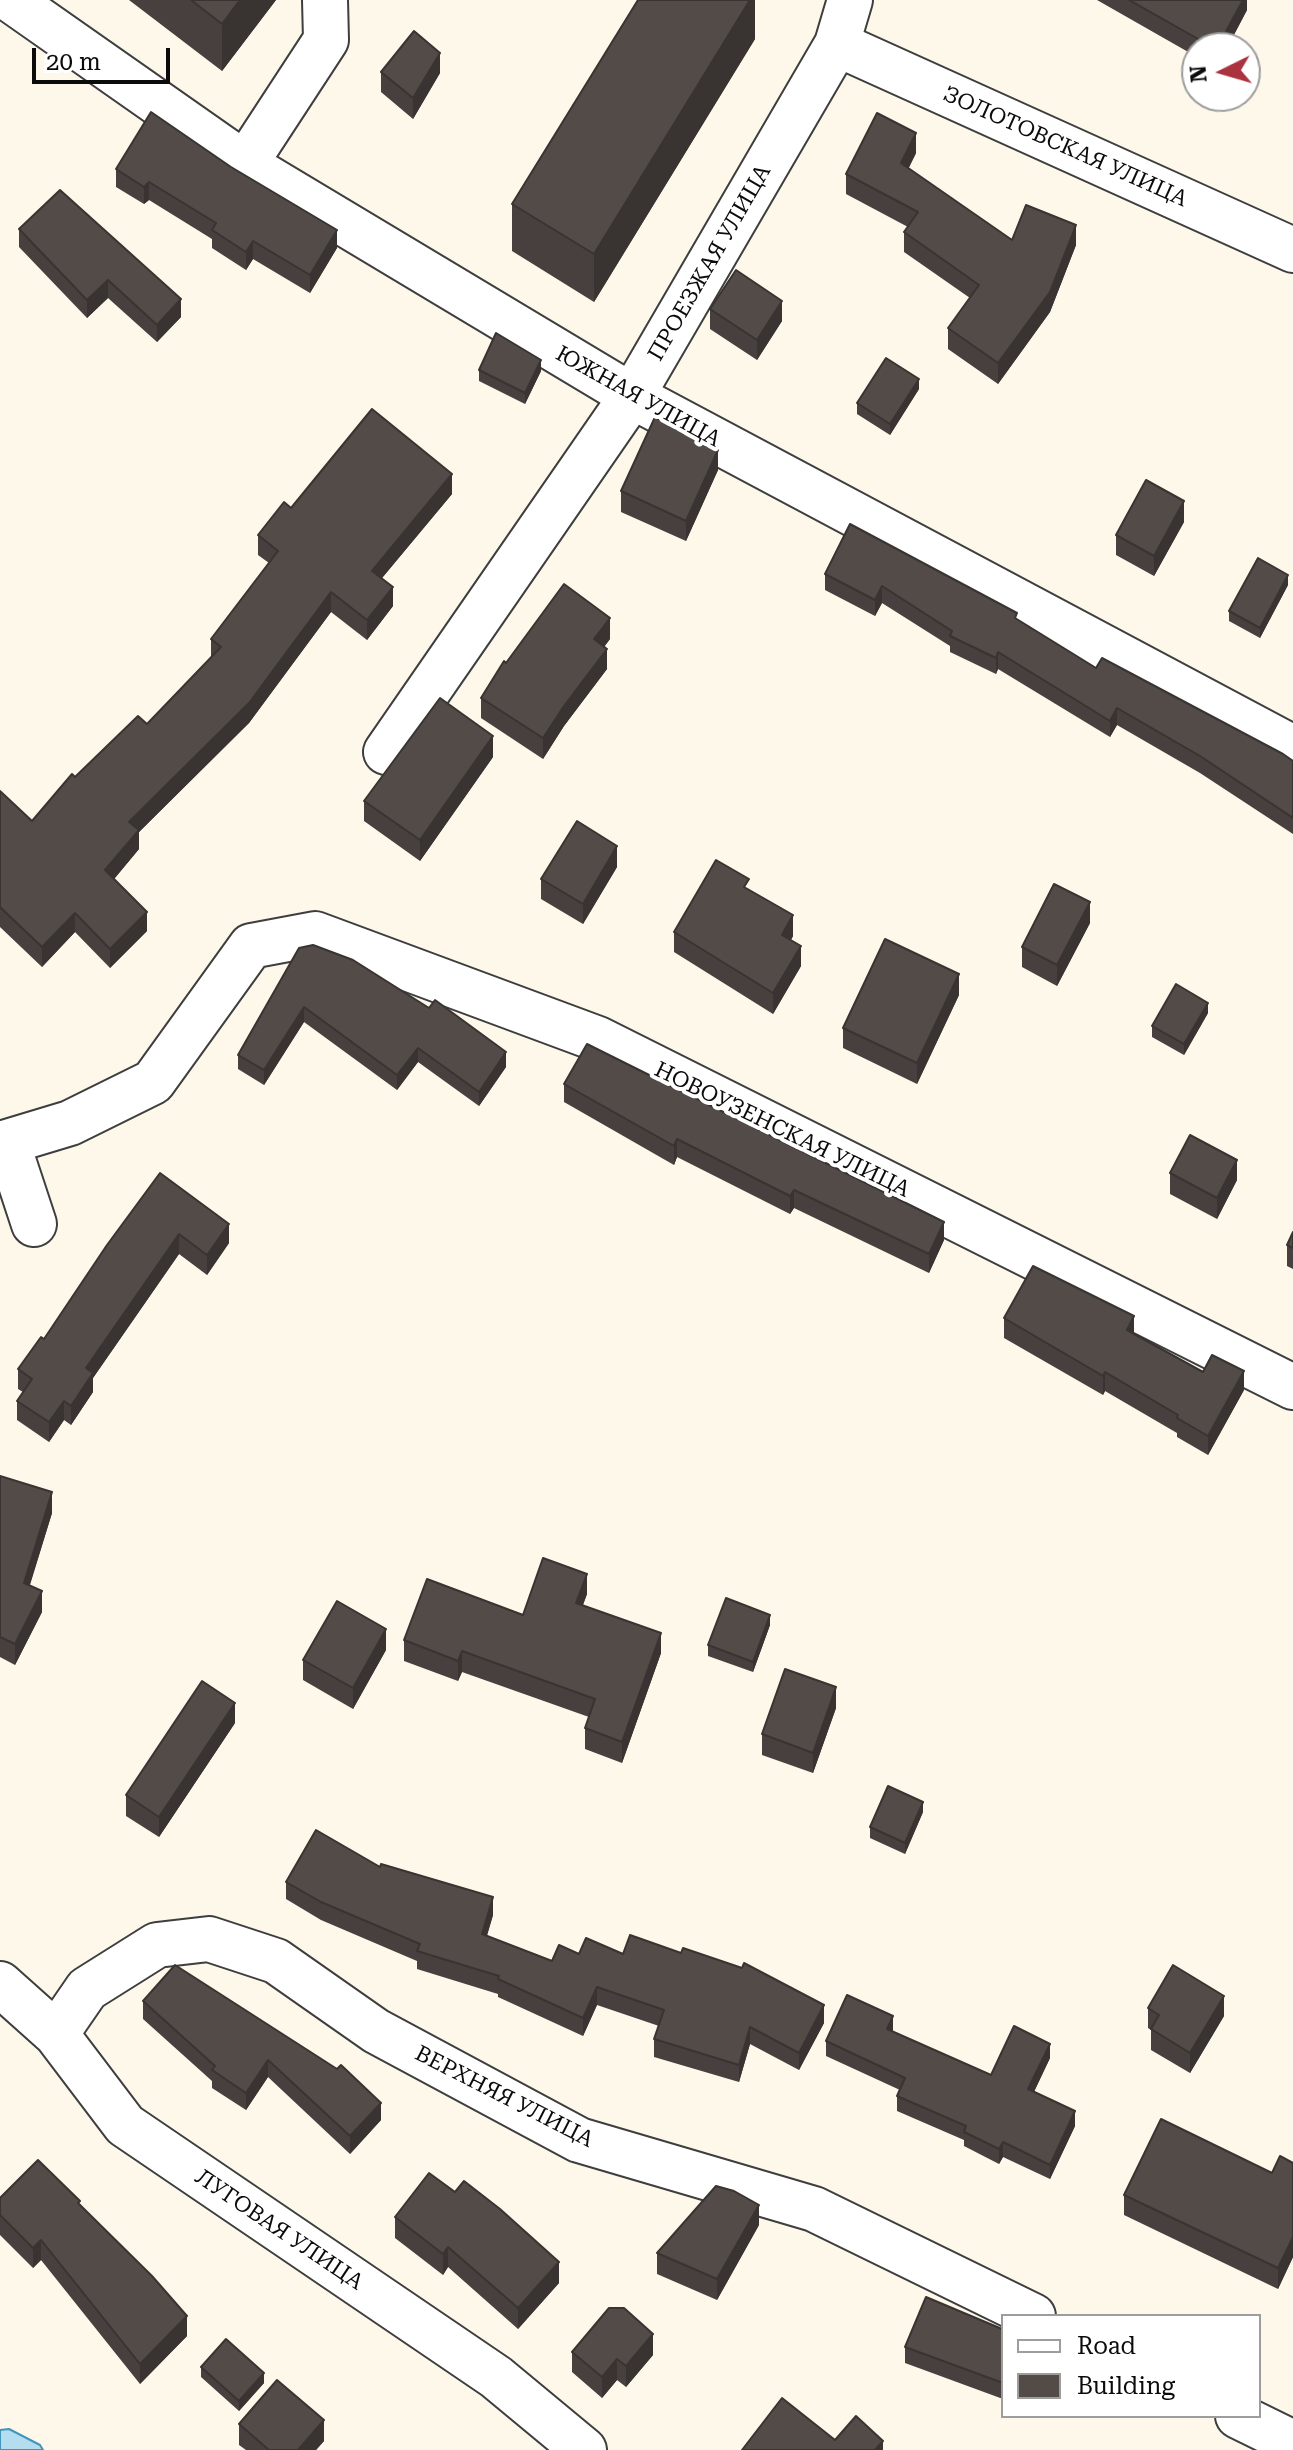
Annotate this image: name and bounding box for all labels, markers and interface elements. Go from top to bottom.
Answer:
scale bar [36,32,174,82]
north arrow [1181,32,1261,112]
text: 20 m [46,48,101,76]
text: N [1185,64,1212,84]
street label: ЗОЛОТОВСКАЯ УЛИЦА [939,81,1191,213]
street label: ПРОЕЗЖАЯ УЛИЦА [643,160,777,366]
street label: ЮЖНАЯ УЛИЦА [551,341,725,453]
street label: НОВОУЗЕНСКАЯ УЛИЦА [650,1057,914,1203]
street label: ВЕРХНЯЯ УЛИЦА [410,2041,598,2153]
street label: ЛУГОВАЯ УЛИЦА [190,2164,368,2296]
legend [1001,2314,1261,2418]
text: Road [1077,2332,1136,2360]
text: Building [1077,2372,1175,2400]

